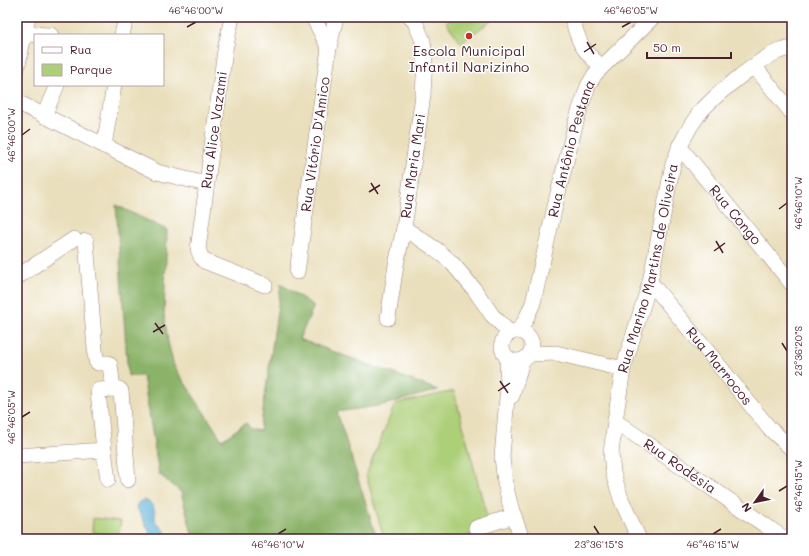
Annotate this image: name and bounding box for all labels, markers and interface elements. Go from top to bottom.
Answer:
text: 46°46'00"W [169,3,223,17]
text: 46°46'05"W [604,3,658,17]
marker: Escola Municipal Infantil Narizinho [464,31,474,41]
legend [34,34,164,86]
scale bar [647,34,731,60]
text: 50 m [653,39,681,55]
text: Rua [70,41,92,57]
place label: Escola Municipal Infantil Narizinho [409,41,529,76]
text: Parque [70,61,113,77]
street label: Rua Alice Vazami [196,70,231,190]
street label: Rua Vitório D'Amico [296,75,334,213]
street label: Rua Antônio Pestana [543,76,599,219]
text: 46°46'00"W [4,108,18,162]
street label: Rua Maria Mari [395,112,429,220]
street label: Rua Marino Martins de Oliveira [612,162,682,375]
text: 46°46'10"W [791,176,805,229]
street label: Rua Congo [705,181,766,249]
street label: Rua Marrocos [682,323,757,409]
text: 23°36'20"S [791,325,805,376]
text: 46°46'05"W [4,390,18,444]
street label: Rua Rodésia [640,434,720,498]
text: 46°46'15"W [791,460,805,512]
north arrow [735,482,775,522]
text: N [738,500,755,515]
text: 46°46'10"W [252,537,305,551]
text: 23°36'15"S [575,537,624,551]
text: 46°46'15"W [687,537,739,551]

